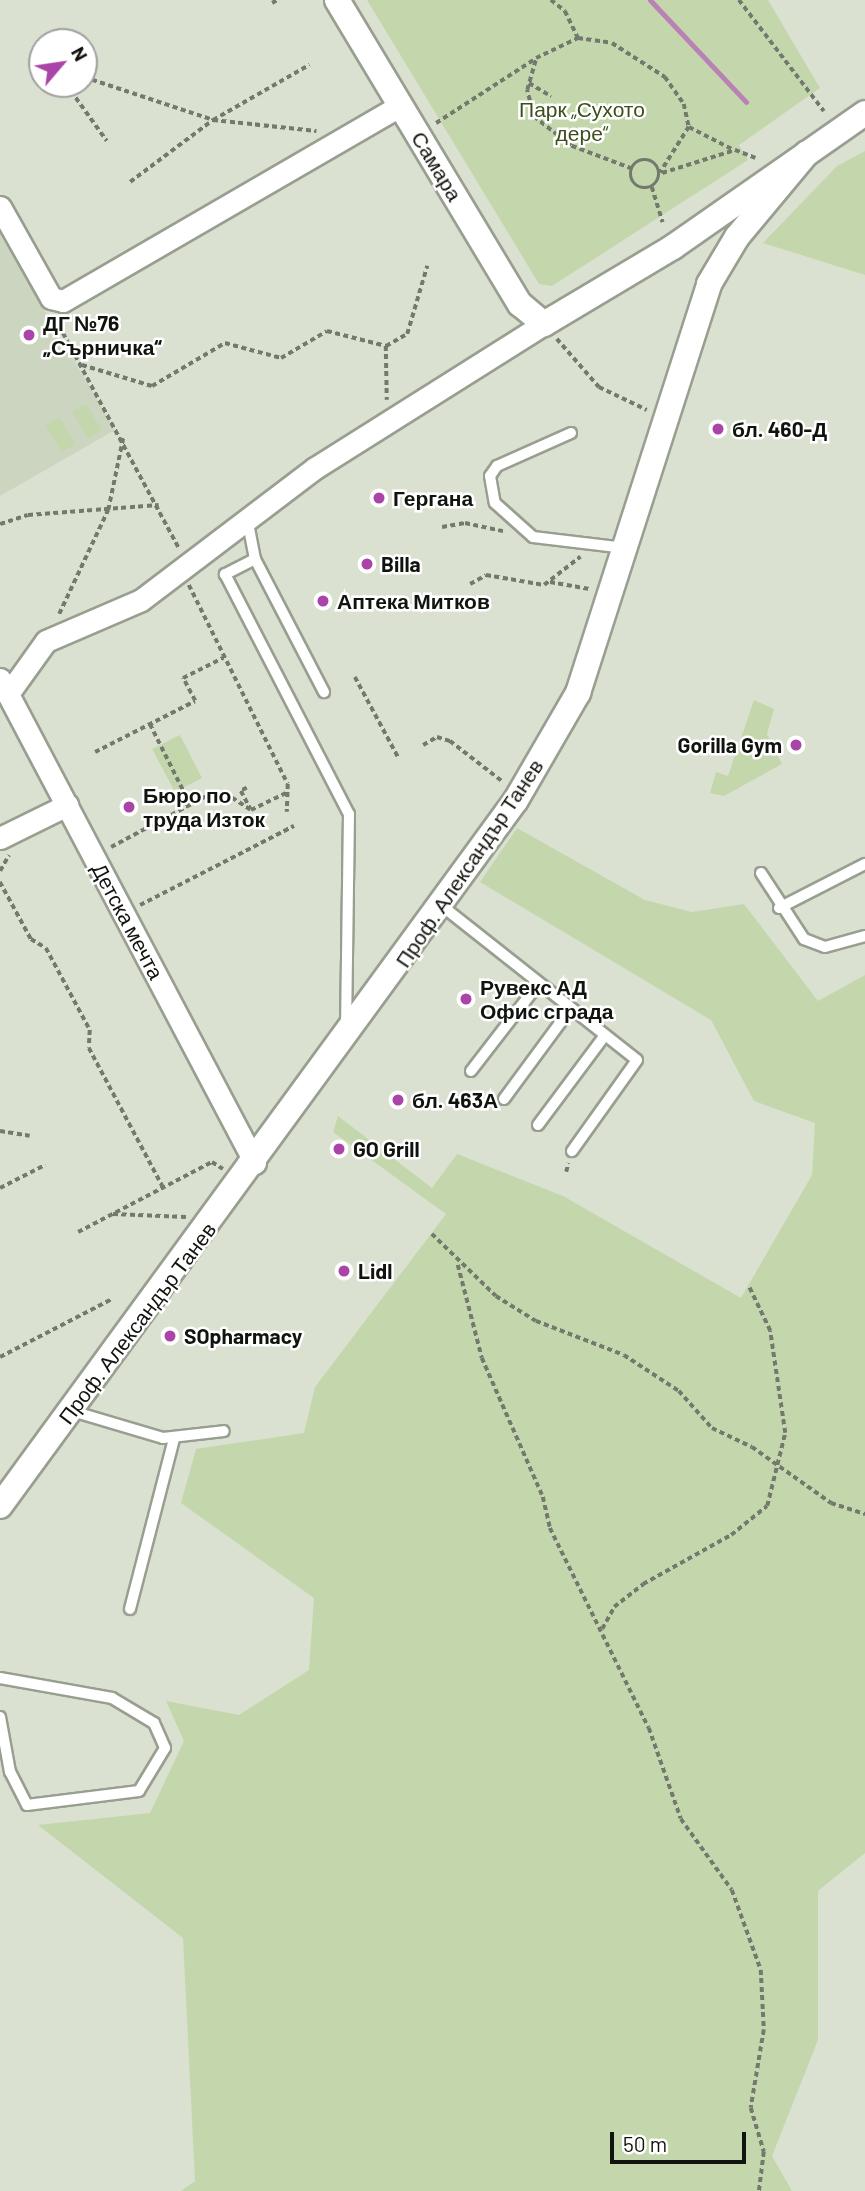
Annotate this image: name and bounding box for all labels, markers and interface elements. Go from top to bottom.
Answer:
north arrow [28,28,98,98]
text: N [67,42,93,65]
park label: Парк „Сухото дере“ [519,96,645,146]
street label: Самара [406,127,468,205]
place label: ДГ №76 „Сърничка“ [43,310,162,360]
marker: ДГ №76 „Сърничка“ [21,327,37,343]
place label: бл. 460-Д [732,416,827,442]
marker: бл. 460-Д [710,421,726,437]
place label: Гергана [393,485,473,511]
marker: Гергана [371,490,387,506]
place label: Billa [381,551,421,577]
marker: Billa [359,556,375,572]
place label: Аптека Митков [337,588,490,614]
marker: Аптека Митков [315,593,331,609]
place label: Gorilla Gym [678,732,782,758]
marker: Gorilla Gym [788,737,804,753]
street label: Проф. Александър Танев [390,754,548,972]
place label: Бюро по труда Изток [143,782,265,832]
marker: Бюро по труда Изток [121,799,137,815]
street label: Детска мечта [87,859,169,983]
place label: Рувекс АД Офис сграда [480,974,613,1024]
marker: Рувекс АД Офис сграда [458,991,474,1007]
place label: бл. 463А [412,1087,498,1113]
marker: бл. 463А [390,1092,406,1108]
place label: GO Grill [353,1136,420,1162]
marker: GO Grill [331,1141,347,1157]
street label: Проф. Александър Танев [53,1217,221,1429]
place label: Lidl [358,1258,392,1284]
marker: Lidl [336,1263,352,1279]
place label: SOpharmacy [184,1323,302,1349]
marker: SOpharmacy [162,1328,178,1344]
scale bar [613,2118,750,2162]
text: 50 m [623,2131,667,2156]

